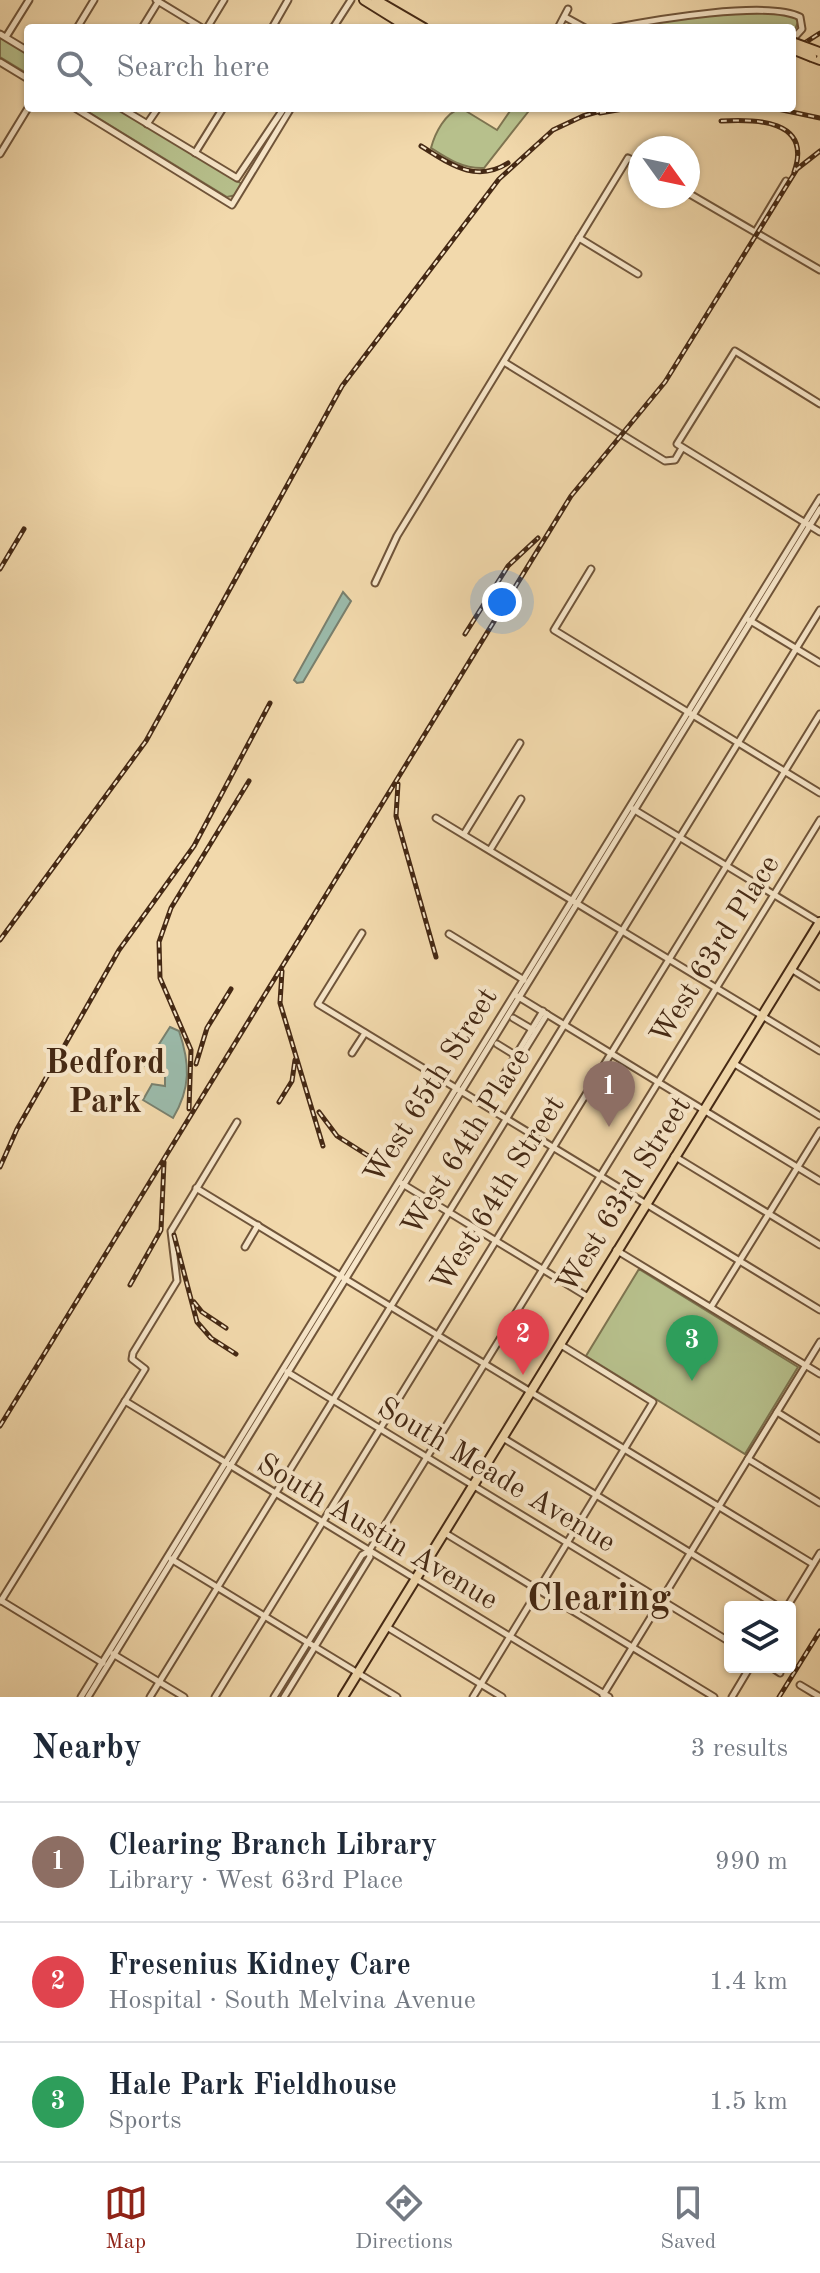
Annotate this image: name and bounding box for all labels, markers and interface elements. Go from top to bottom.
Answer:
search box [24,24,796,112]
icon: search [52,46,96,90]
text: Search here [116,53,270,83]
north arrow [628,136,700,208]
your location [482,582,522,622]
street label: West 63rd Place [646,850,786,1050]
street label: West 65th Street [360,983,504,1189]
street label: West 64th Place [397,1043,536,1241]
district label: Bedford Park [45,1047,165,1120]
pin: 1 [583,1061,635,1127]
street label: West 64th Street [427,1091,571,1297]
street label: West 63rd Street [552,1091,697,1299]
pin: 2 [497,1309,549,1375]
pin: 3 [666,1315,718,1381]
street label: South Meade Avenue [372,1393,620,1559]
street label: South Austin Avenue [251,1449,503,1616]
district label: Clearing [527,1581,671,1619]
map controls [724,1601,796,1673]
button: layers [724,1601,796,1673]
text: Nearby [32,1732,142,1766]
text: 3 results [690,1736,788,1762]
text: Clearing Branch Library [108,1831,437,1861]
text: 1 [50,1849,66,1875]
text: 990 m [715,1849,788,1875]
text: Library · West 63rd Place [108,1868,403,1894]
text: Fresenius Kidney Care [108,1951,411,1981]
text: 2 [50,1969,66,1995]
text: 1.4 km [709,1969,788,1995]
text: Hospital · South Melvina Avenue [108,1988,476,2014]
text: Hale Park Fieldhouse [108,2071,397,2101]
text: 3 [50,2089,66,2115]
text: 1.5 km [709,2089,788,2115]
text: Sports [108,2108,182,2134]
tab: Map [104,2181,148,2256]
tab: Directions [355,2181,453,2256]
tab: Saved [660,2181,716,2256]

